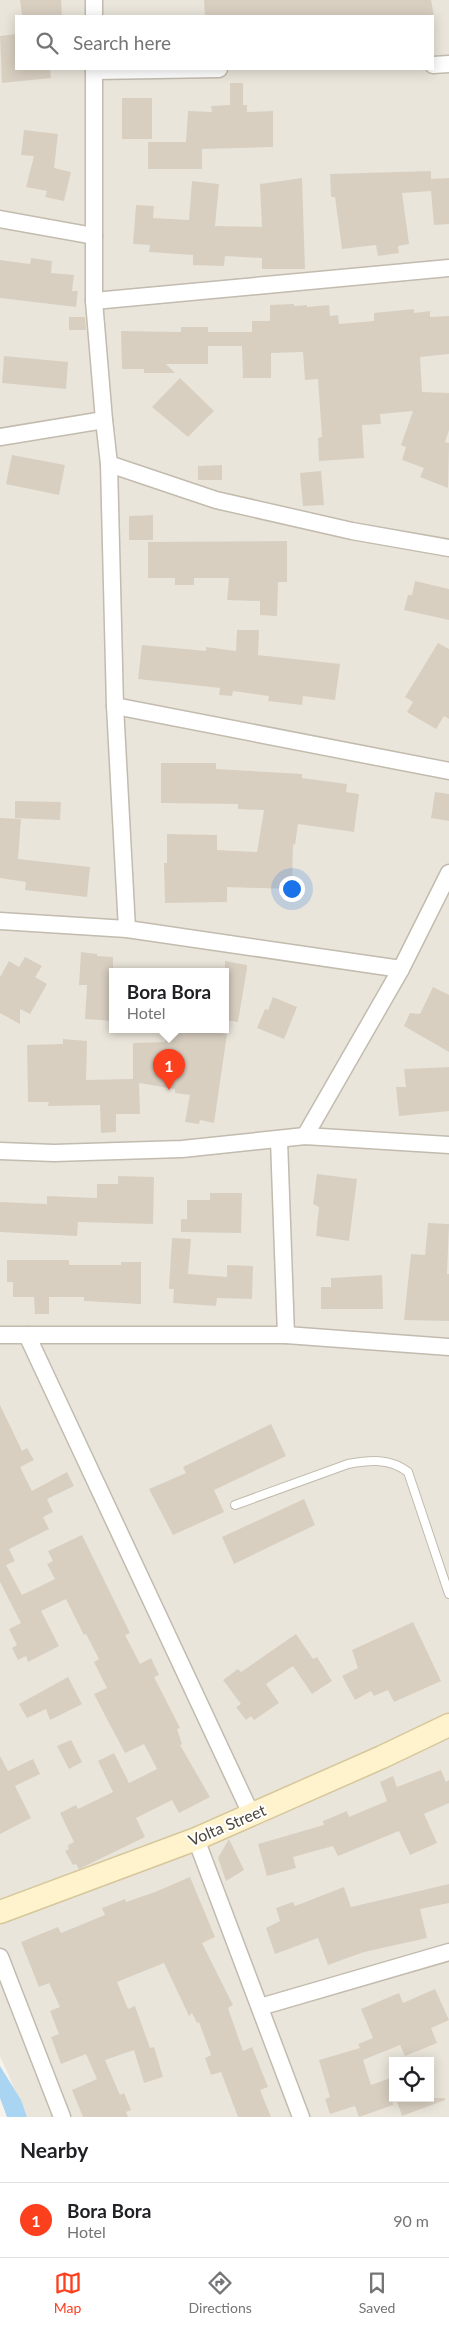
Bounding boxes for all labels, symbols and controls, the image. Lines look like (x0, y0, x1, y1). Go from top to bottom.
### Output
search box (15, 15, 434, 70)
icon: search (33, 29, 61, 57)
text: Search here (73, 31, 171, 54)
your location (279, 876, 305, 902)
popup (109, 968, 229, 1033)
text: Bora Bora (127, 980, 211, 1003)
text: Hotel (127, 1003, 166, 1022)
pin: 1 (153, 1049, 185, 1090)
street label: Volta Street (185, 1800, 269, 1849)
map controls (389, 2057, 434, 2102)
button: locate (389, 2057, 434, 2102)
text: Nearby (20, 2137, 88, 2162)
text: Bora Bora (67, 2199, 151, 2222)
text: 1 (31, 2211, 41, 2230)
text: 90 m (393, 2211, 429, 2230)
text: Hotel (67, 2222, 106, 2241)
tab: Map (54, 2269, 82, 2316)
tab: Directions (189, 2269, 252, 2316)
tab: Saved (359, 2269, 395, 2316)

